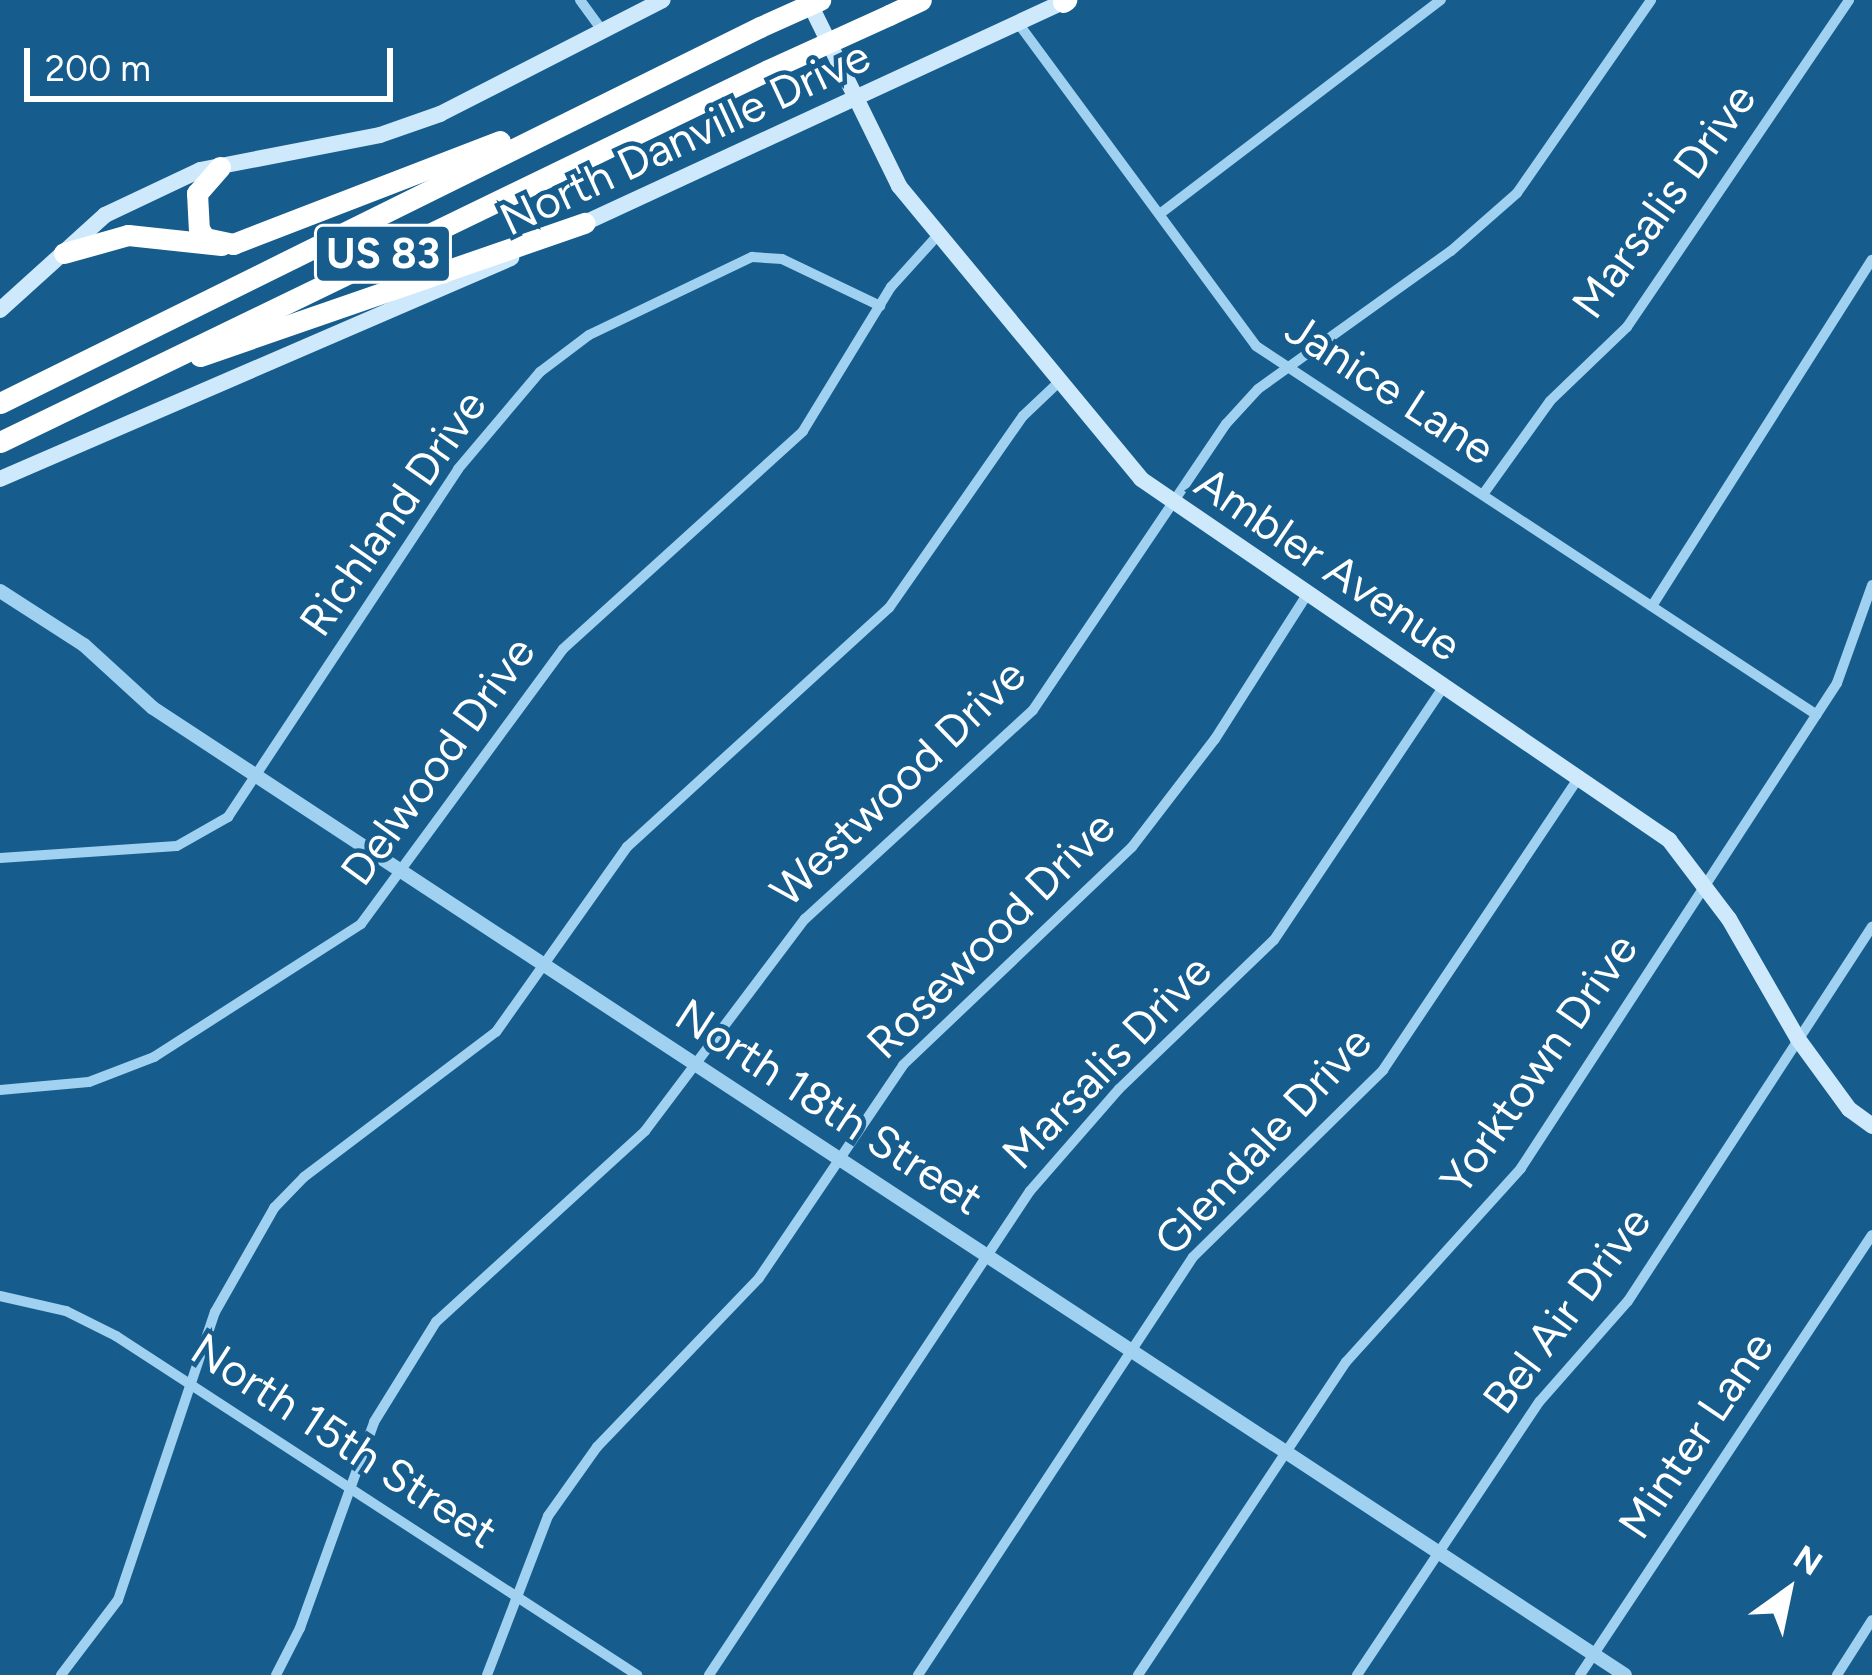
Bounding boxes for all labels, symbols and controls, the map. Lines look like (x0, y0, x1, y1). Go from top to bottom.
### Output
scale bar (30, 24, 399, 98)
street label: North Danville Drive (492, 29, 878, 247)
text: 200 m (45, 47, 151, 90)
street label: Marsalis Drive (1561, 73, 1767, 329)
road number: US 83 (311, 218, 455, 290)
street label: Janice Lane (1276, 302, 1504, 476)
street label: Richland Drive (288, 380, 498, 646)
street label: Ambler Avenue (1185, 455, 1471, 673)
street label: Delwood Drive (330, 626, 546, 896)
street label: Westwood Drive (760, 648, 1036, 918)
street label: Rosewood Drive (856, 800, 1126, 1070)
street label: Yorktown Drive (1429, 923, 1649, 1205)
street label: Marsalis Drive (991, 944, 1223, 1180)
street label: North 18th Street (666, 988, 992, 1226)
street label: Glendale Drive (1143, 1016, 1383, 1266)
street label: Bel Air Drive (1472, 1196, 1662, 1424)
street label: Minter Lane (1607, 1321, 1785, 1549)
street label: North 15th Street (181, 1322, 507, 1560)
north arrow (1728, 1531, 1848, 1651)
text: N (1787, 1537, 1829, 1584)

